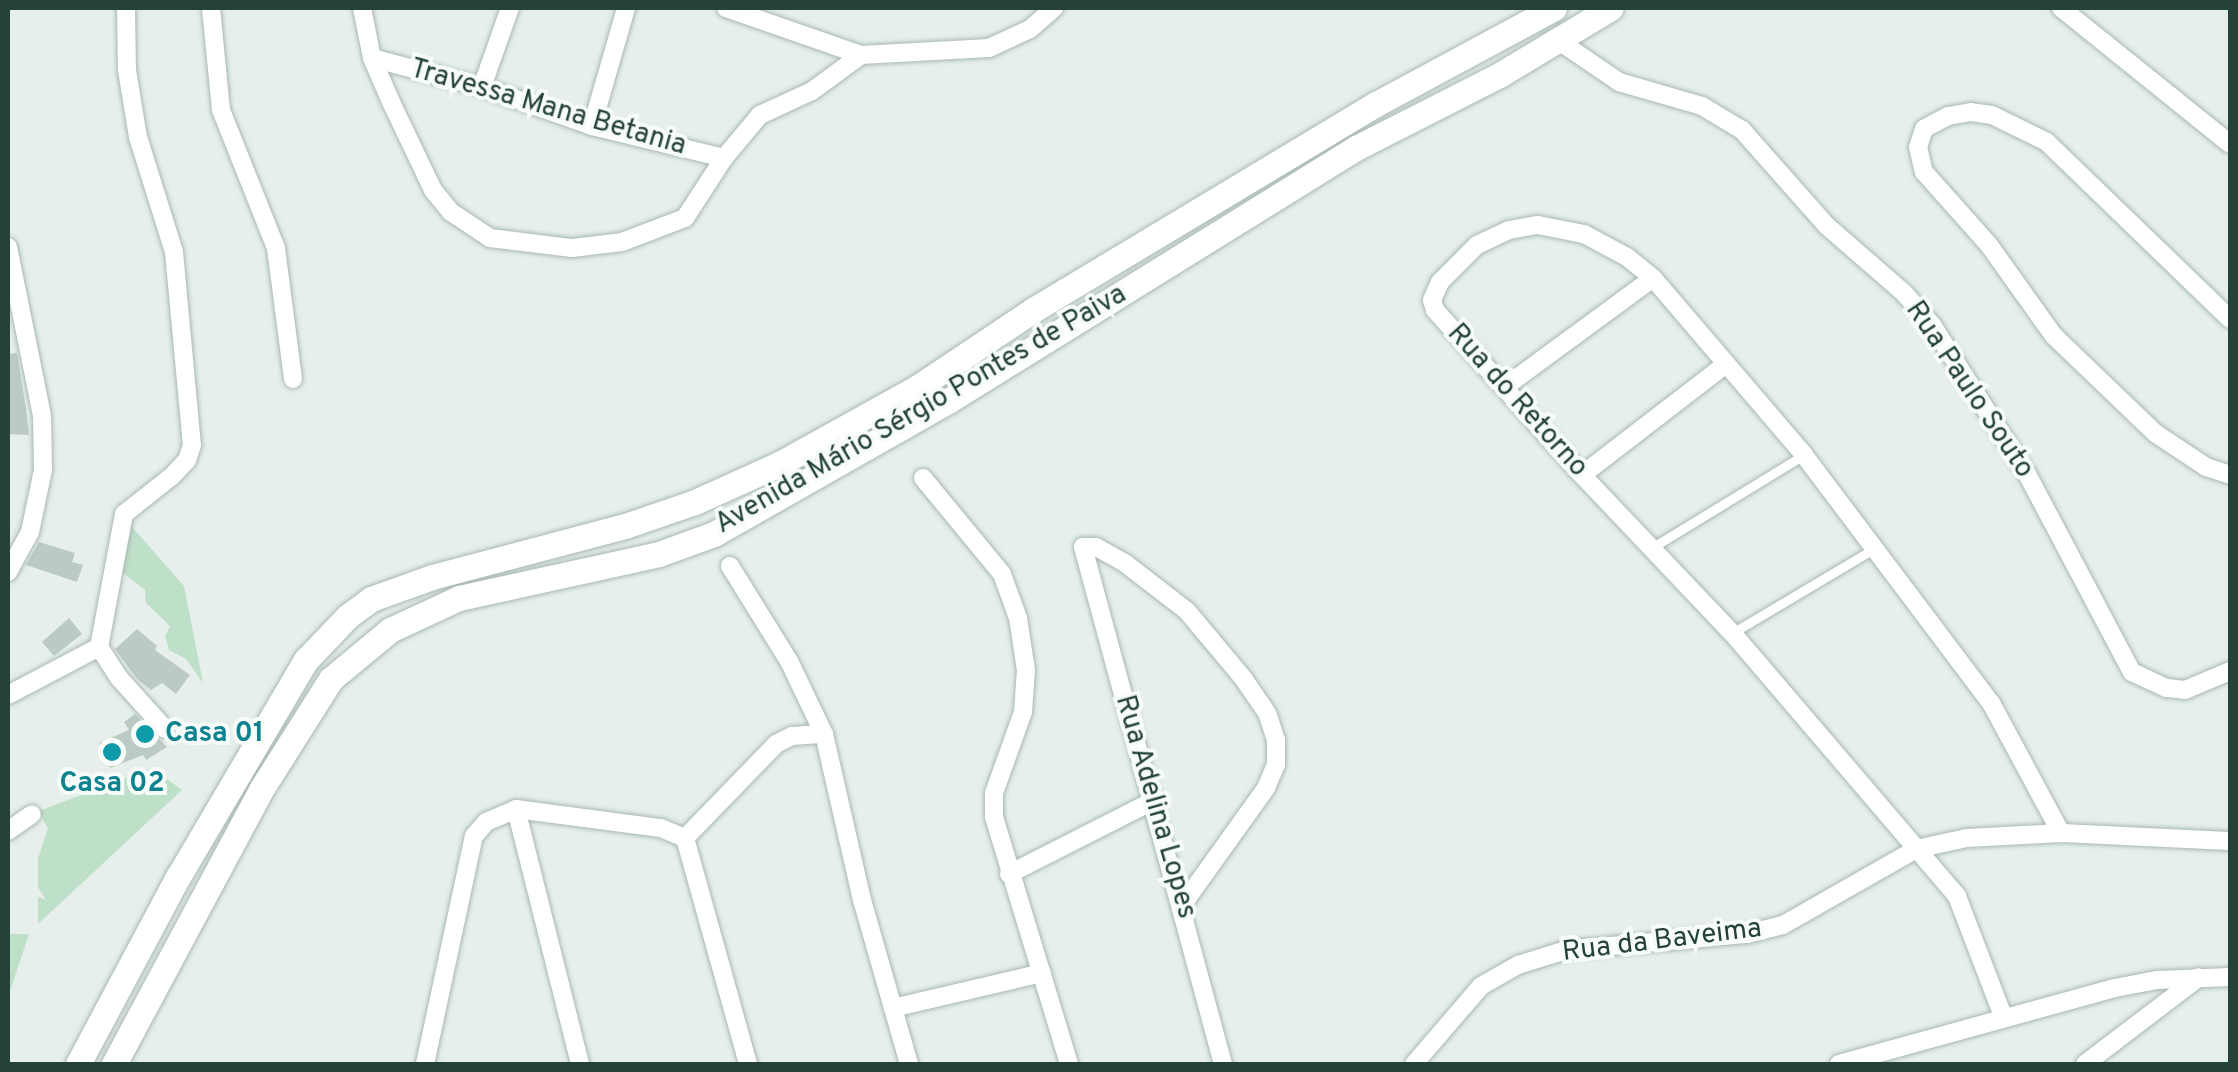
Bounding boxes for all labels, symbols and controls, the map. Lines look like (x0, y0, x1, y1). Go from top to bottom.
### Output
street label: Travessa Mana Betania (406, 52, 690, 164)
street label: Avenida Mário Sérgio Pontes de Paiva (709, 278, 1133, 542)
street label: Rua Paulo Souto (1897, 295, 2041, 485)
street label: Rua do Retorno (1439, 318, 1595, 484)
street label: Rua Adelina Lopes (1107, 691, 1203, 923)
place label: Casa 01 (165, 717, 264, 751)
marker: Casa 01 (134, 723, 156, 745)
marker: Casa 02 (101, 741, 123, 763)
place label: Casa 02 (59, 767, 165, 801)
street label: Rua da Baveima (1560, 912, 1764, 970)

